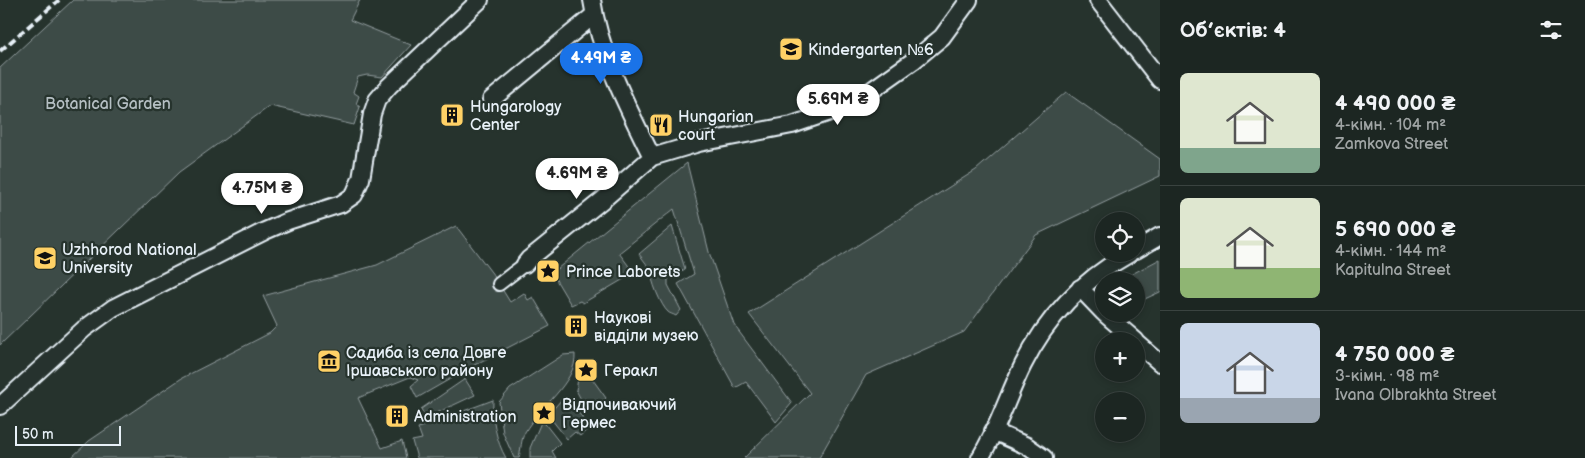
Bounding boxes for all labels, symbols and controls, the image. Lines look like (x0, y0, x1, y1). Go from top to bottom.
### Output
icon: filters (1537, 16, 1565, 44)
text: Об’єктів: 4 (1180, 18, 1286, 43)
school or university icon: Kindergarten №6 (778, 36, 804, 62)
place label: Kindergarten №6 (808, 41, 934, 60)
pin: 4.49M ₴ (555, 42, 647, 85)
text: 4.49M ₴ (571, 49, 631, 68)
pin: 5.69M ₴ (792, 84, 884, 126)
text: 5.69M ₴ (808, 90, 868, 109)
text: 4 490 000 ₴ (1335, 91, 1455, 116)
icon: home (1220, 93, 1280, 153)
park label: Botanical Garden (45, 95, 171, 114)
place label: Hungarology Center (470, 98, 562, 135)
building icon: Hungarology Center (439, 102, 465, 128)
place label: Hungarian court (678, 108, 754, 145)
restaurant icon: Hungarian court (648, 112, 674, 138)
text: 4-кімн. · 104 m² (1335, 116, 1446, 135)
text: Zamkova Street (1335, 135, 1448, 154)
pin: 4.69M ₴ (531, 158, 623, 200)
text: 4.69M ₴ (547, 164, 607, 183)
pin: 4.75M ₴ (216, 172, 308, 215)
text: 4.75M ₴ (232, 179, 292, 198)
map controls (1095, 212, 1145, 442)
button: locate (1095, 212, 1145, 262)
text: 5 690 000 ₴ (1335, 217, 1456, 242)
icon: home (1220, 218, 1280, 278)
place label: Uzhhorod National University (62, 241, 197, 278)
text: 4-кімн. · 144 m² (1335, 242, 1446, 261)
school or university icon: Uzhhorod National University (32, 245, 58, 271)
place icon: Prince Laborets (535, 258, 561, 284)
text: Kapitulna Street (1335, 261, 1451, 280)
place label: Prince Laborets (566, 263, 680, 282)
button: layers (1095, 272, 1145, 322)
place label: Наукові відділи музею (594, 309, 699, 346)
building icon: Наукові відділи музею (563, 313, 589, 339)
button: + (1095, 332, 1145, 382)
text: 4 750 000 ₴ (1335, 342, 1454, 367)
icon: home (1220, 343, 1280, 403)
place label: Садиба із села Довге Іршавського району (346, 344, 506, 381)
museum icon: Садиба із села Довге Іршавського району (316, 348, 342, 374)
place icon: Геракл (573, 357, 599, 383)
place label: Геракл (604, 362, 658, 381)
text: 3-кімн. · 98 m² (1335, 367, 1439, 386)
text: Ivana Olbrakhta Street (1335, 386, 1496, 405)
button: − (1095, 392, 1145, 442)
place label: Відпочиваючий Гермес (562, 396, 677, 433)
place icon: Відпочиваючий Гермес (531, 400, 557, 426)
building icon: Administration (384, 403, 410, 429)
place label: Administration (414, 408, 516, 427)
scale bar (15, 423, 121, 446)
text: 50 m (22, 426, 54, 443)

